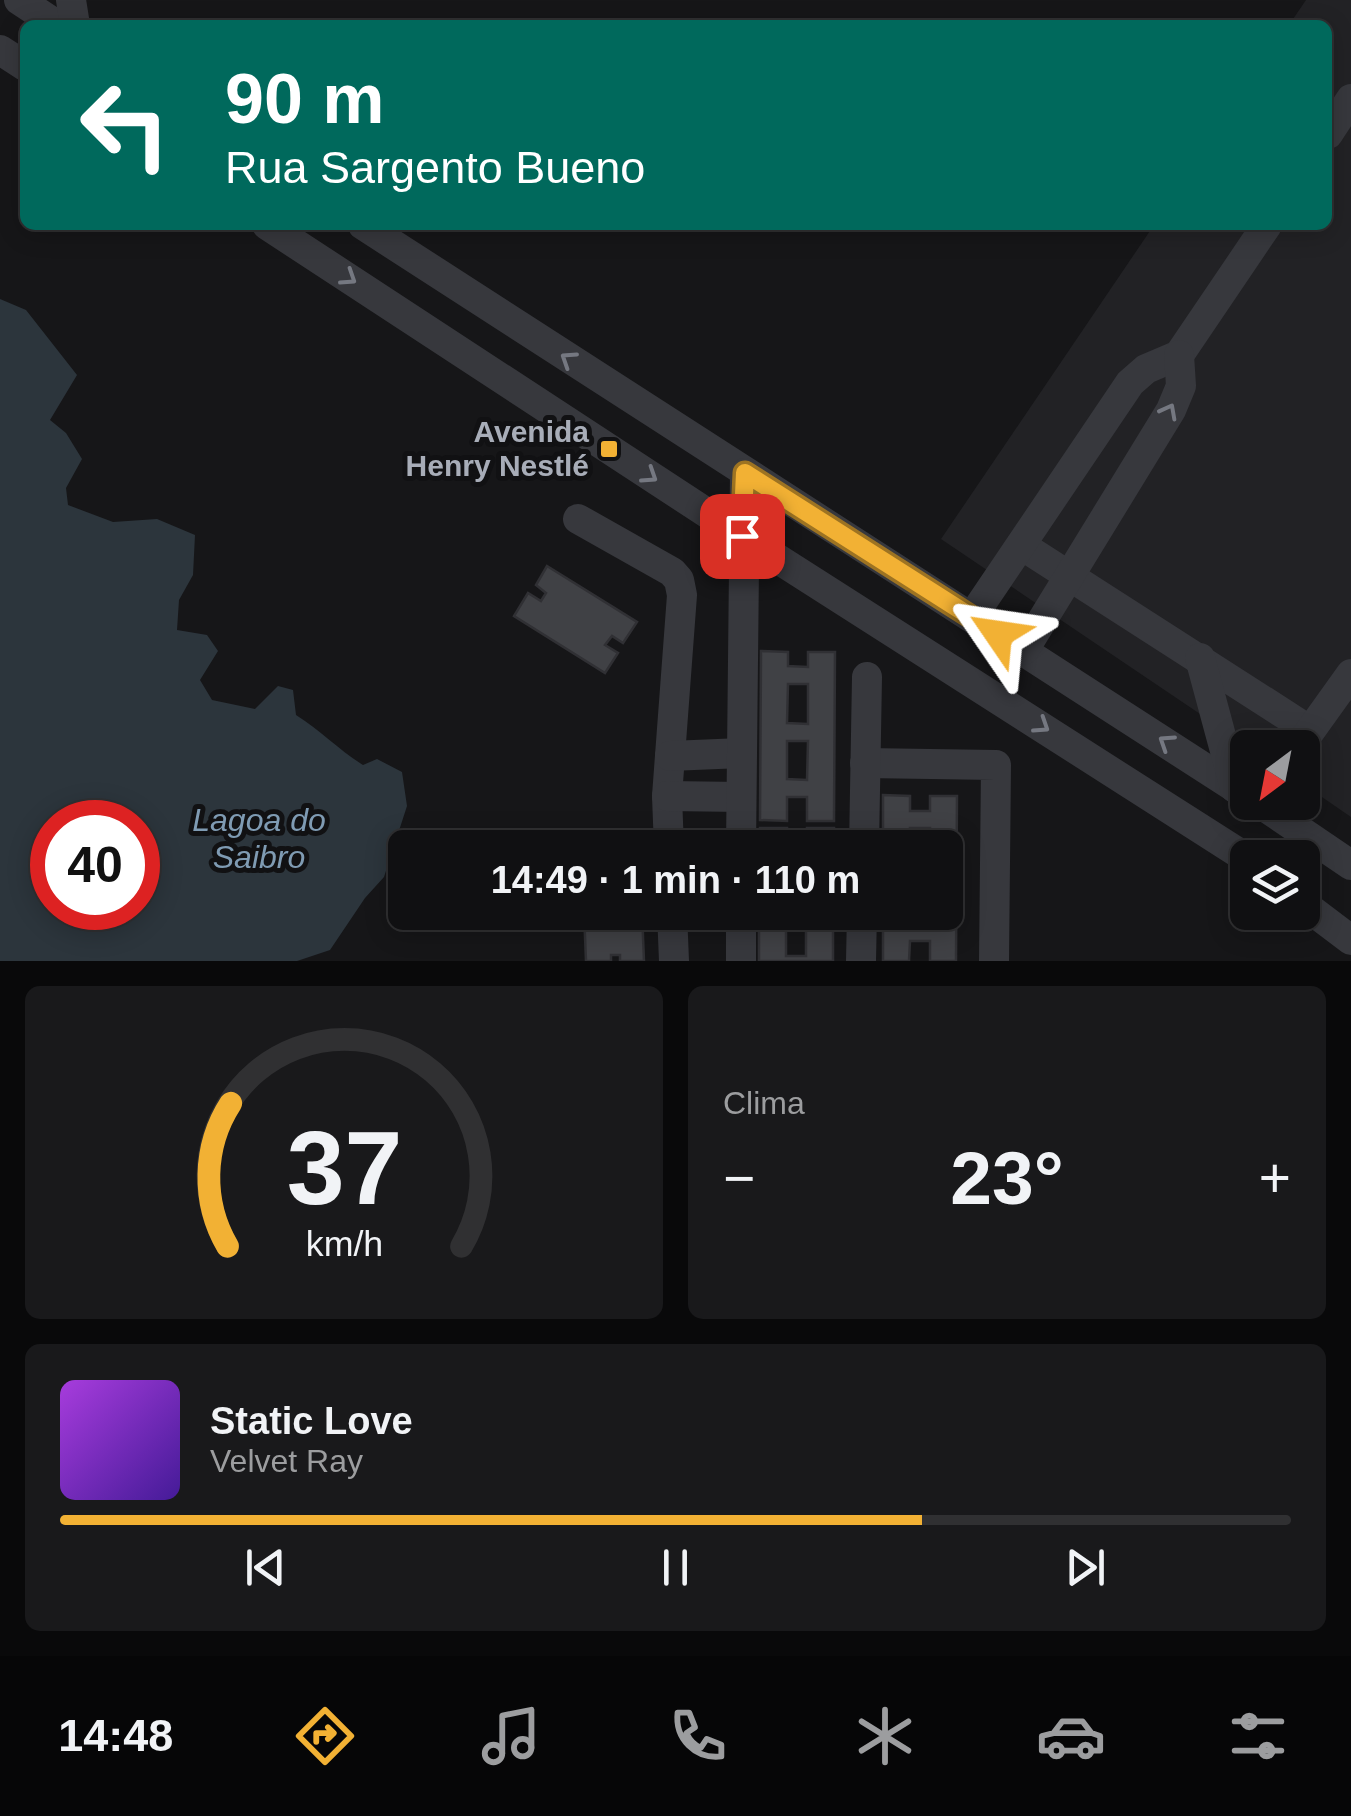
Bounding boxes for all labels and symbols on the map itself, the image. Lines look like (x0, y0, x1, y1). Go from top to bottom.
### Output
one-way arrow (338, 266, 356, 285)
one-way arrow (561, 353, 579, 372)
one-way arrow (1157, 403, 1177, 421)
place label: Avenida Henry Nestlé (406, 415, 589, 482)
marker: Avenida Henry Nestlé (598, 438, 620, 460)
one-way arrow (639, 463, 657, 482)
pin (700, 494, 785, 579)
position arrow (946, 582, 1050, 686)
one-way arrow (1031, 714, 1049, 733)
north arrow (1230, 730, 1320, 820)
one-way arrow (1159, 736, 1177, 755)
speed limit sign: 40 (30, 800, 160, 930)
water label: Lagoa do Saibro (192, 802, 326, 875)

